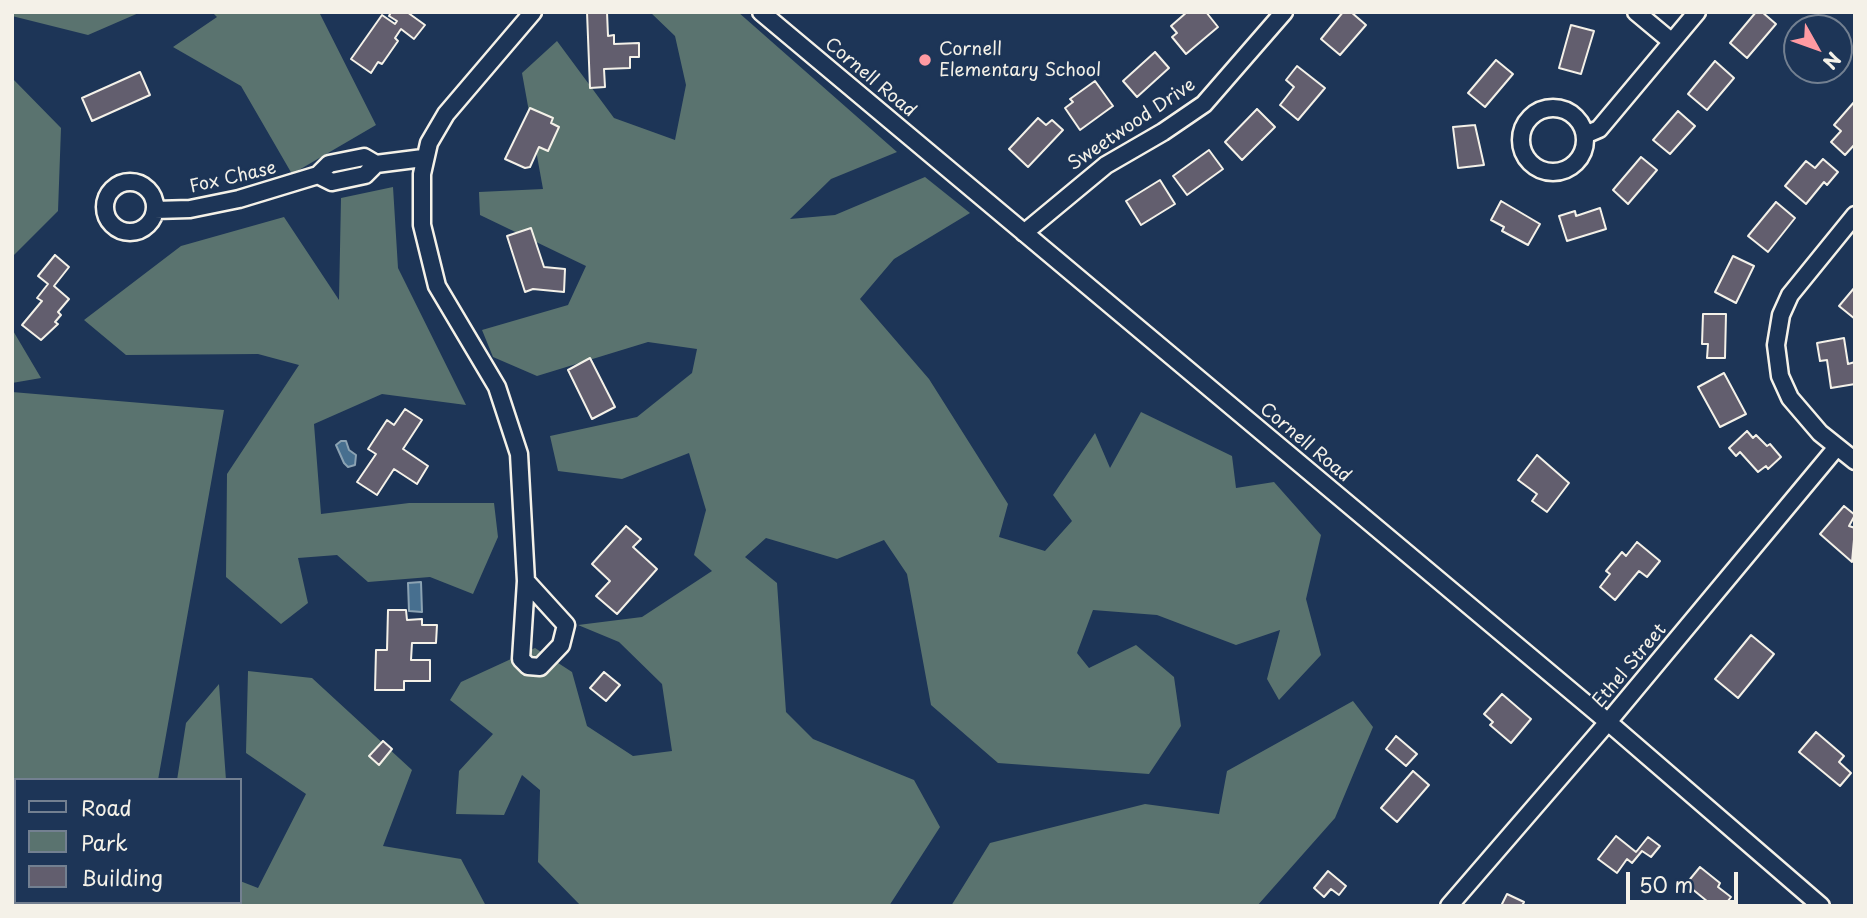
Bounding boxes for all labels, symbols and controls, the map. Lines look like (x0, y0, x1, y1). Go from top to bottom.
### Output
north arrow (1783, 14, 1853, 84)
street label: Cornell Road (820, 34, 920, 122)
place label: Cornell Elementary School (939, 39, 1101, 82)
text: N (1817, 46, 1848, 76)
marker: Cornell Elementary School (917, 52, 933, 68)
street label: Sweetwood Drive (1064, 74, 1200, 176)
street label: Fox Chase (188, 158, 278, 198)
street label: Cornell Road (1255, 399, 1355, 487)
street label: Ethel Street (1589, 620, 1671, 712)
legend (14, 778, 242, 904)
text: Road (81, 791, 132, 823)
text: Park (81, 826, 128, 858)
scale bar (1629, 858, 1741, 902)
text: Building (81, 861, 163, 893)
text: 50 m (1639, 868, 1693, 900)

